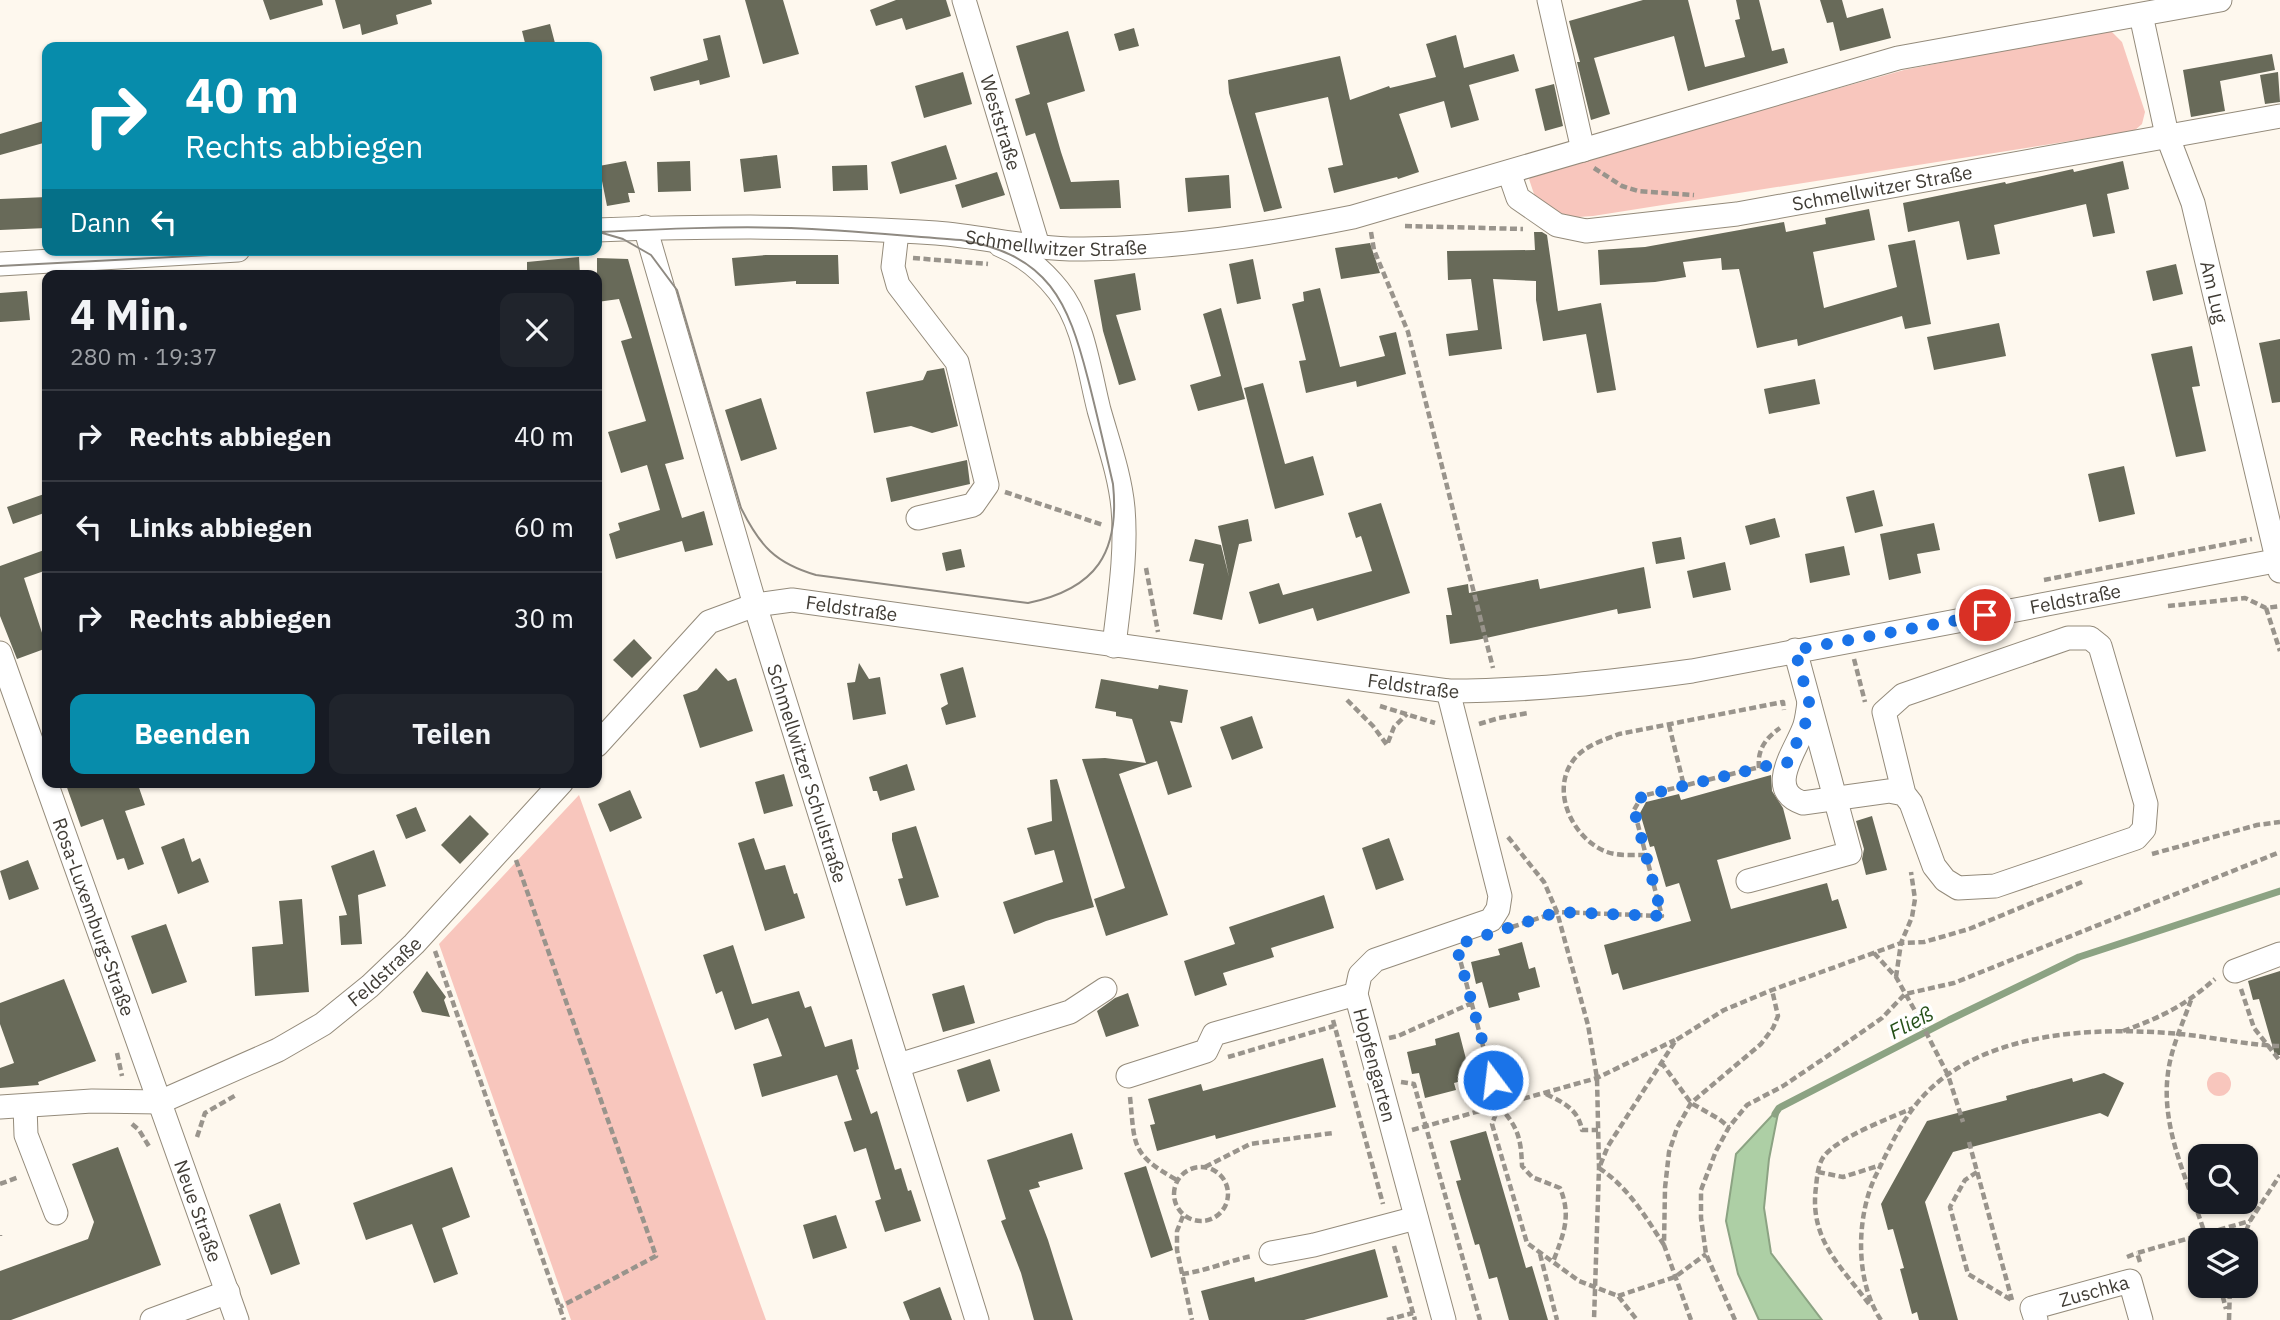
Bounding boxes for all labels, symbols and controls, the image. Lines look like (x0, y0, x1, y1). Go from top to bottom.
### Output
text: 40 m (185, 63, 299, 126)
icon: right (70, 70, 161, 161)
street label: Weststraße (975, 72, 1027, 173)
text: Rechts abbiegen (185, 125, 423, 167)
street label: Schmellwitzer Straße (1790, 160, 1974, 216)
icon: left (145, 203, 183, 241)
text: Dann (70, 205, 131, 239)
street label: Schmellwitzer Straße (964, 224, 1148, 261)
street label: Am Lug (2195, 258, 2233, 326)
text: 4 Min. (70, 287, 190, 342)
button: close (500, 293, 574, 367)
text: 280 m · 19:37 (70, 341, 217, 371)
icon: right (70, 417, 108, 455)
text: Rechts abbiegen (129, 419, 332, 453)
text: 40 m (514, 419, 574, 453)
icon: left (70, 508, 108, 546)
text: Links abbiegen (129, 510, 312, 544)
text: 60 m (514, 510, 574, 544)
street label: Feldstraße (2028, 578, 2123, 619)
pin (1955, 585, 2015, 645)
street label: Feldstraße (804, 590, 899, 627)
icon: arrive (1966, 596, 2004, 634)
icon: right (70, 599, 108, 637)
text: Rechts abbiegen (129, 601, 332, 635)
text: 30 m (514, 601, 574, 635)
street label: Schmellwitzer Schulstraße (762, 661, 853, 886)
street label: Feldstraße (1366, 668, 1459, 703)
button: Beenden (70, 694, 315, 774)
button: Teilen (329, 694, 574, 774)
street label: Rosa-Luxemburg-Straße (47, 814, 140, 1019)
street label: Feldstraße (342, 932, 427, 1011)
water label: Fließ (1883, 999, 1938, 1045)
street label: Hopfengarten (1348, 1005, 1402, 1125)
position arrow (1456, 1043, 1530, 1117)
map controls (2188, 1144, 2258, 1298)
button: search (2188, 1144, 2258, 1214)
street label: Neue Straße (169, 1156, 227, 1265)
button: layers (2188, 1228, 2258, 1298)
street label: Zuschka (2056, 1270, 2132, 1312)

